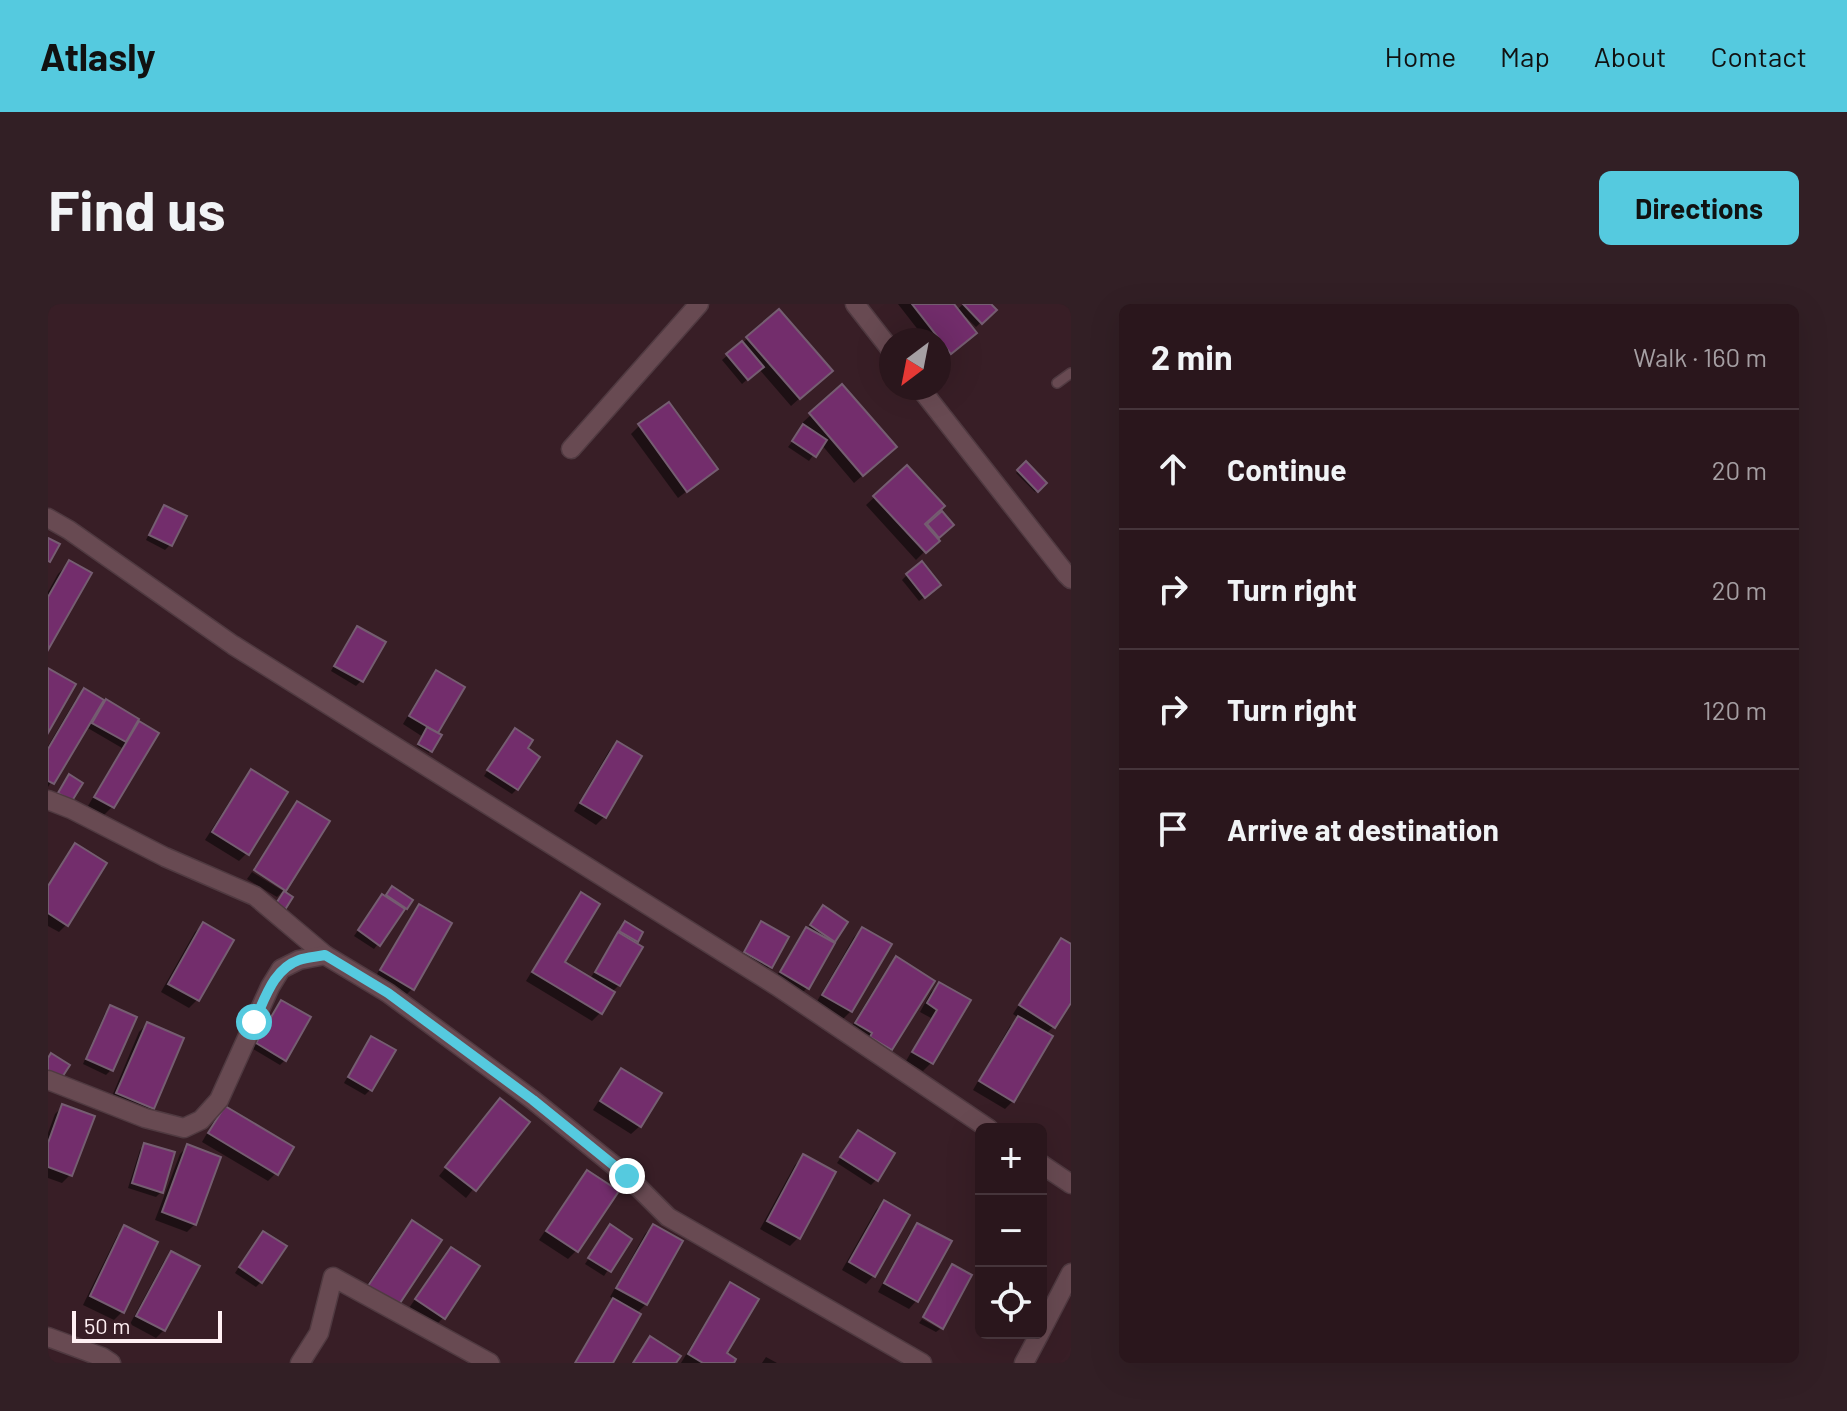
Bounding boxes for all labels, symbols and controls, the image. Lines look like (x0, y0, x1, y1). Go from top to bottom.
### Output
text: Atlasly (40, 33, 156, 79)
text: Home (1385, 39, 1456, 73)
text: Map (1500, 39, 1550, 73)
text: About (1594, 39, 1666, 73)
text: Contact (1710, 39, 1807, 73)
button: Directions (1599, 171, 1799, 245)
text: Find us (48, 175, 226, 242)
north arrow (879, 328, 951, 400)
text: 2 min (1151, 336, 1233, 377)
text: Walk · 160 m (1633, 341, 1767, 372)
icon: ahead (1151, 447, 1195, 491)
text: Continue (1227, 451, 1347, 487)
text: 20 m (1712, 454, 1767, 485)
icon: right (1151, 567, 1195, 611)
text: Turn right (1227, 571, 1357, 607)
text: 20 m (1712, 574, 1767, 605)
icon: right (1151, 687, 1195, 731)
text: Turn right (1227, 691, 1357, 727)
text: 120 m (1703, 694, 1767, 725)
icon: arrive (1151, 807, 1195, 851)
text: Arrive at destination (1227, 811, 1499, 847)
route start (236, 1004, 272, 1040)
map controls (975, 1123, 1047, 1339)
button: + (975, 1123, 1047, 1195)
route end (609, 1158, 645, 1194)
button: − (975, 1195, 1047, 1267)
button: locate (975, 1267, 1047, 1339)
scale bar (72, 1307, 222, 1343)
text: 50 m (84, 1312, 130, 1338)

